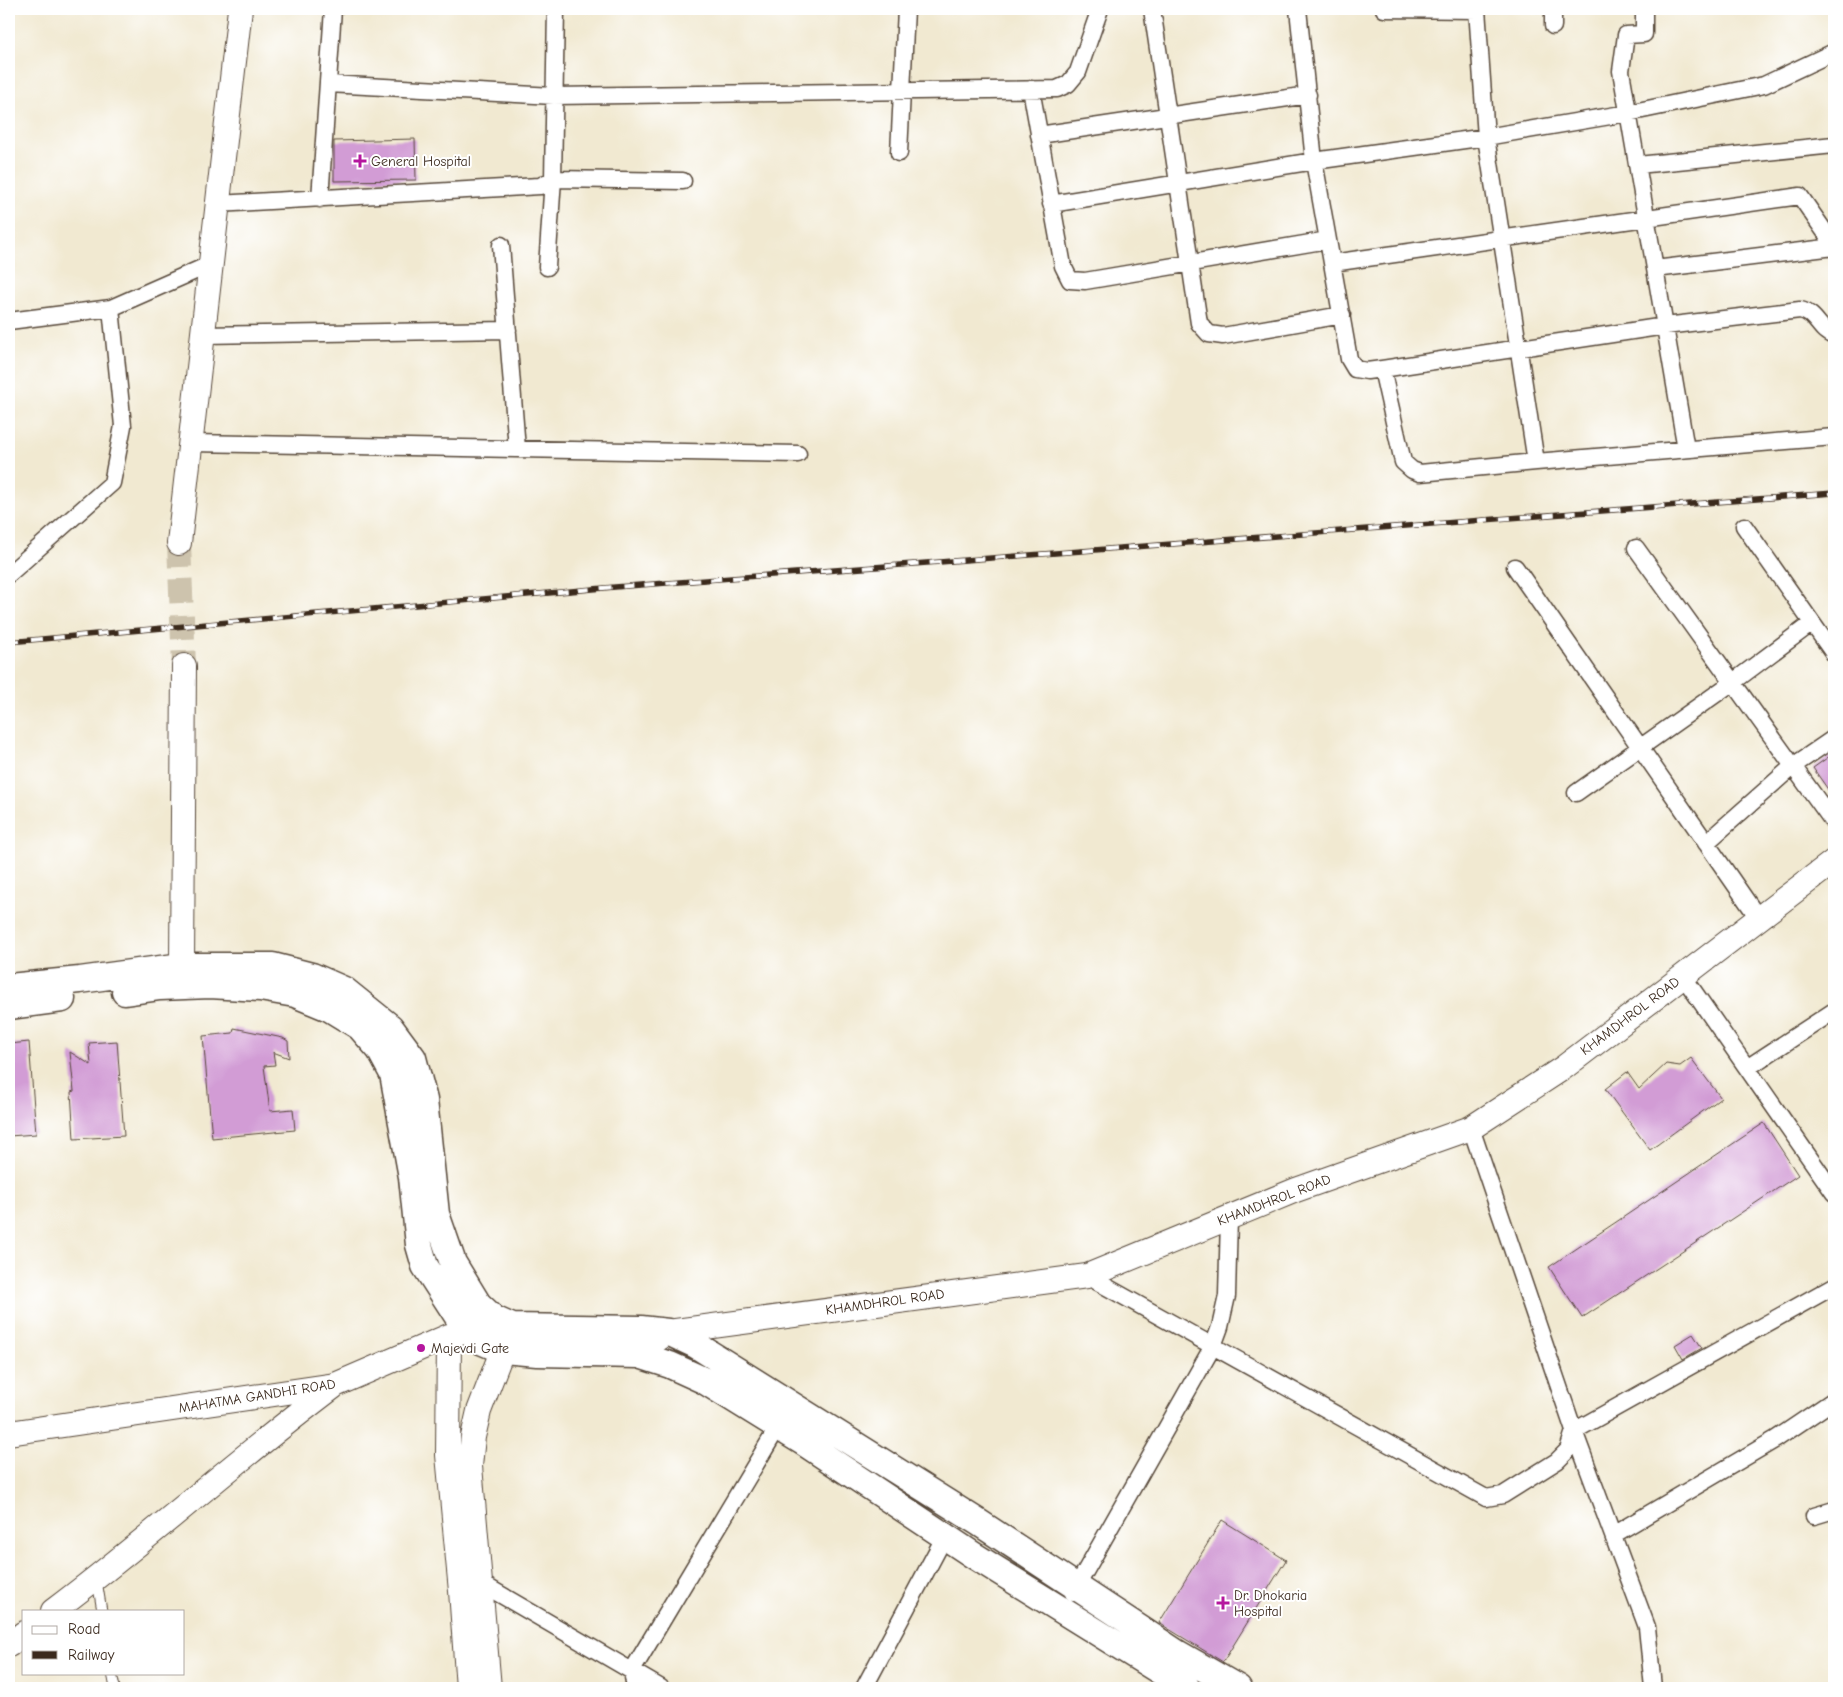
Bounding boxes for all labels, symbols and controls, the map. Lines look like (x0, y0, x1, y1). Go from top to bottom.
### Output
place label: General Hospital (371, 153, 471, 170)
marker: General Hospital (353, 154, 367, 168)
street label: KHAMDHROL ROAD (1577, 973, 1683, 1059)
street label: KHAMDHROL ROAD (1215, 1170, 1333, 1229)
street label: KHAMDHROL ROAD (824, 1285, 946, 1319)
place label: Majevdi Gate (431, 1340, 509, 1357)
marker: Majevdi Gate (415, 1342, 427, 1354)
street label: MAHATMA GANDHI ROAD (177, 1375, 337, 1417)
place label: Dr. Dhokaria Hospital (1234, 1587, 1307, 1620)
marker: Dr. Dhokaria Hospital (1216, 1596, 1230, 1610)
legend (22, 1610, 185, 1674)
text: Road (68, 1620, 100, 1638)
text: Railway (68, 1646, 115, 1664)

